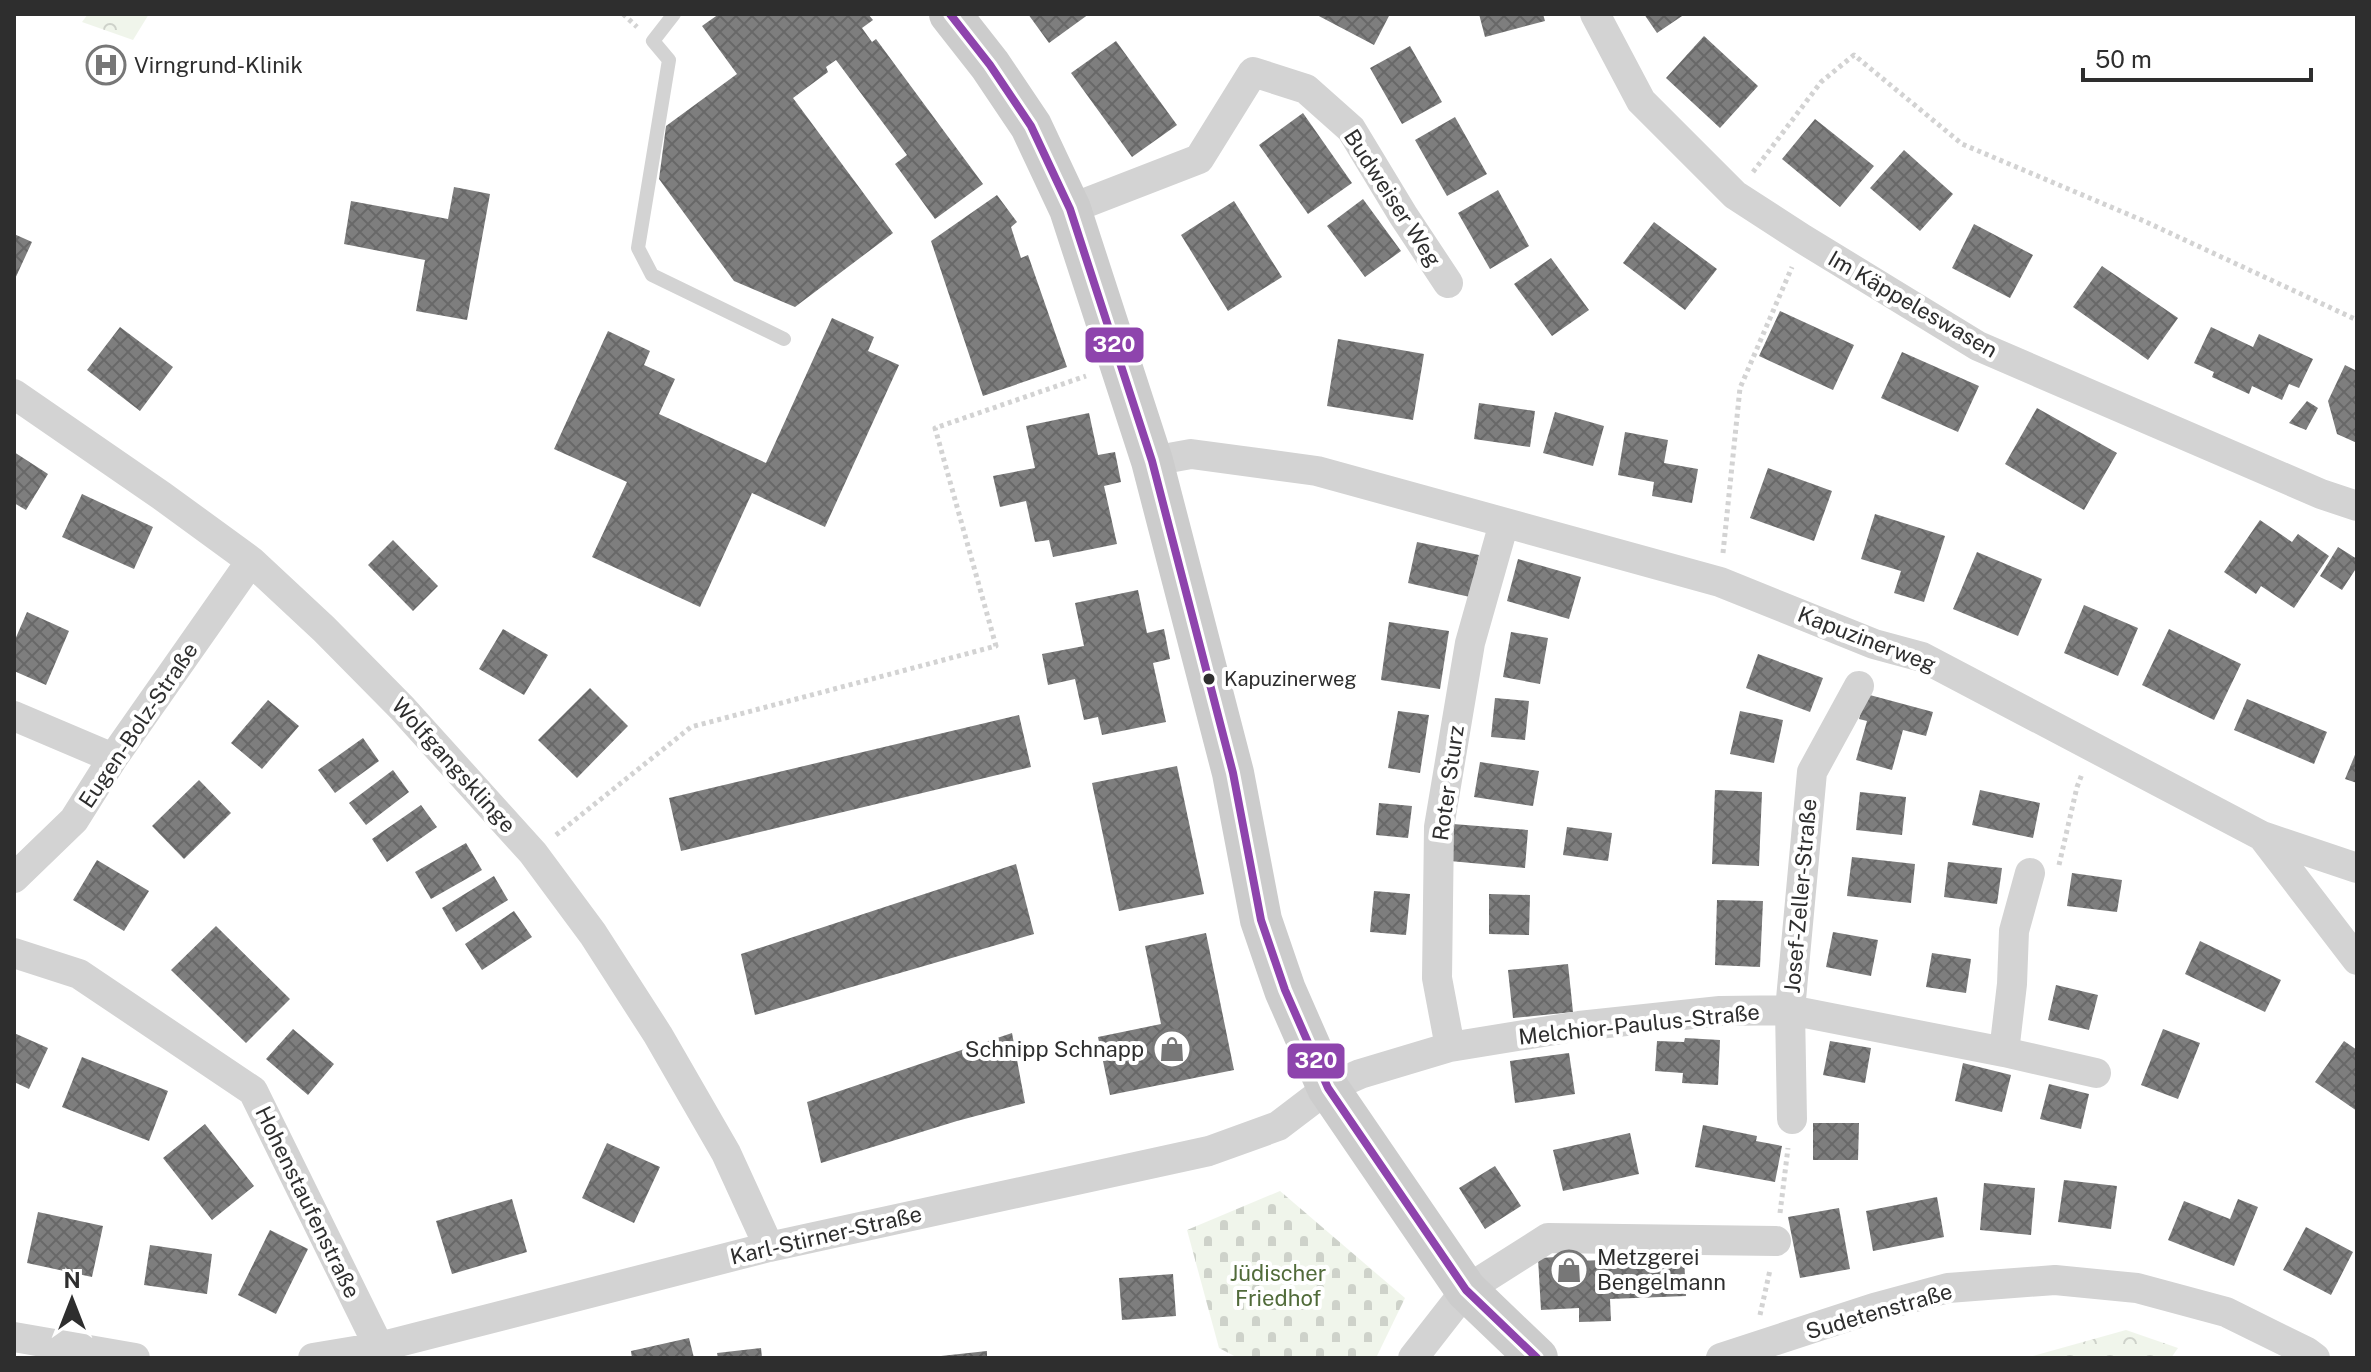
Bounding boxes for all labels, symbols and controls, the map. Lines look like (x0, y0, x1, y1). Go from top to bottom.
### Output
scale bar (2083, 32, 2311, 82)
hospital icon: Virngrund-Klinik (85, 44, 127, 86)
text: 50 m (2095, 45, 2152, 73)
place label: Virngrund-Klinik (134, 52, 303, 78)
street label: Budweiser Weg (1339, 124, 1447, 272)
street label: Im Käppeleswasen (1824, 245, 2002, 363)
line badge: 320 (1084, 326, 1145, 364)
text: 320 (1093, 331, 1135, 357)
street label: Kapuzinerweg (1794, 601, 1940, 677)
street label: Eugen-Bolz-Straße (73, 638, 203, 812)
place label: Kapuzinerweg (1224, 667, 1357, 691)
marker: Kapuzinerweg (1201, 671, 1217, 687)
street label: Wolfgangsklinge (387, 692, 521, 838)
street label: Roter Sturz (1427, 724, 1469, 842)
street label: Josef-Zeller-Straße (1779, 798, 1821, 994)
street label: Melchior-Paulus-Straße (1517, 998, 1761, 1050)
shop icon: Schnipp Schnapp (1151, 1028, 1193, 1070)
place label: Schnipp Schnapp (965, 1036, 1144, 1062)
line badge: 320 (1286, 1042, 1346, 1080)
text: 320 (1295, 1047, 1337, 1073)
street label: Hohenstaufenstraße (250, 1102, 366, 1302)
street label: Karl-Stirner-Straße (728, 1200, 924, 1270)
place label: Metzgerei Bengelmann (1597, 1244, 1726, 1295)
shop icon: Metzgerei Bengelmann (1548, 1249, 1590, 1291)
north arrow (32, 1260, 112, 1340)
park label: Jüdischer Friedhof (1230, 1260, 1326, 1311)
text: N (63, 1267, 81, 1293)
street label: Sudetenstraße (1803, 1278, 1955, 1344)

